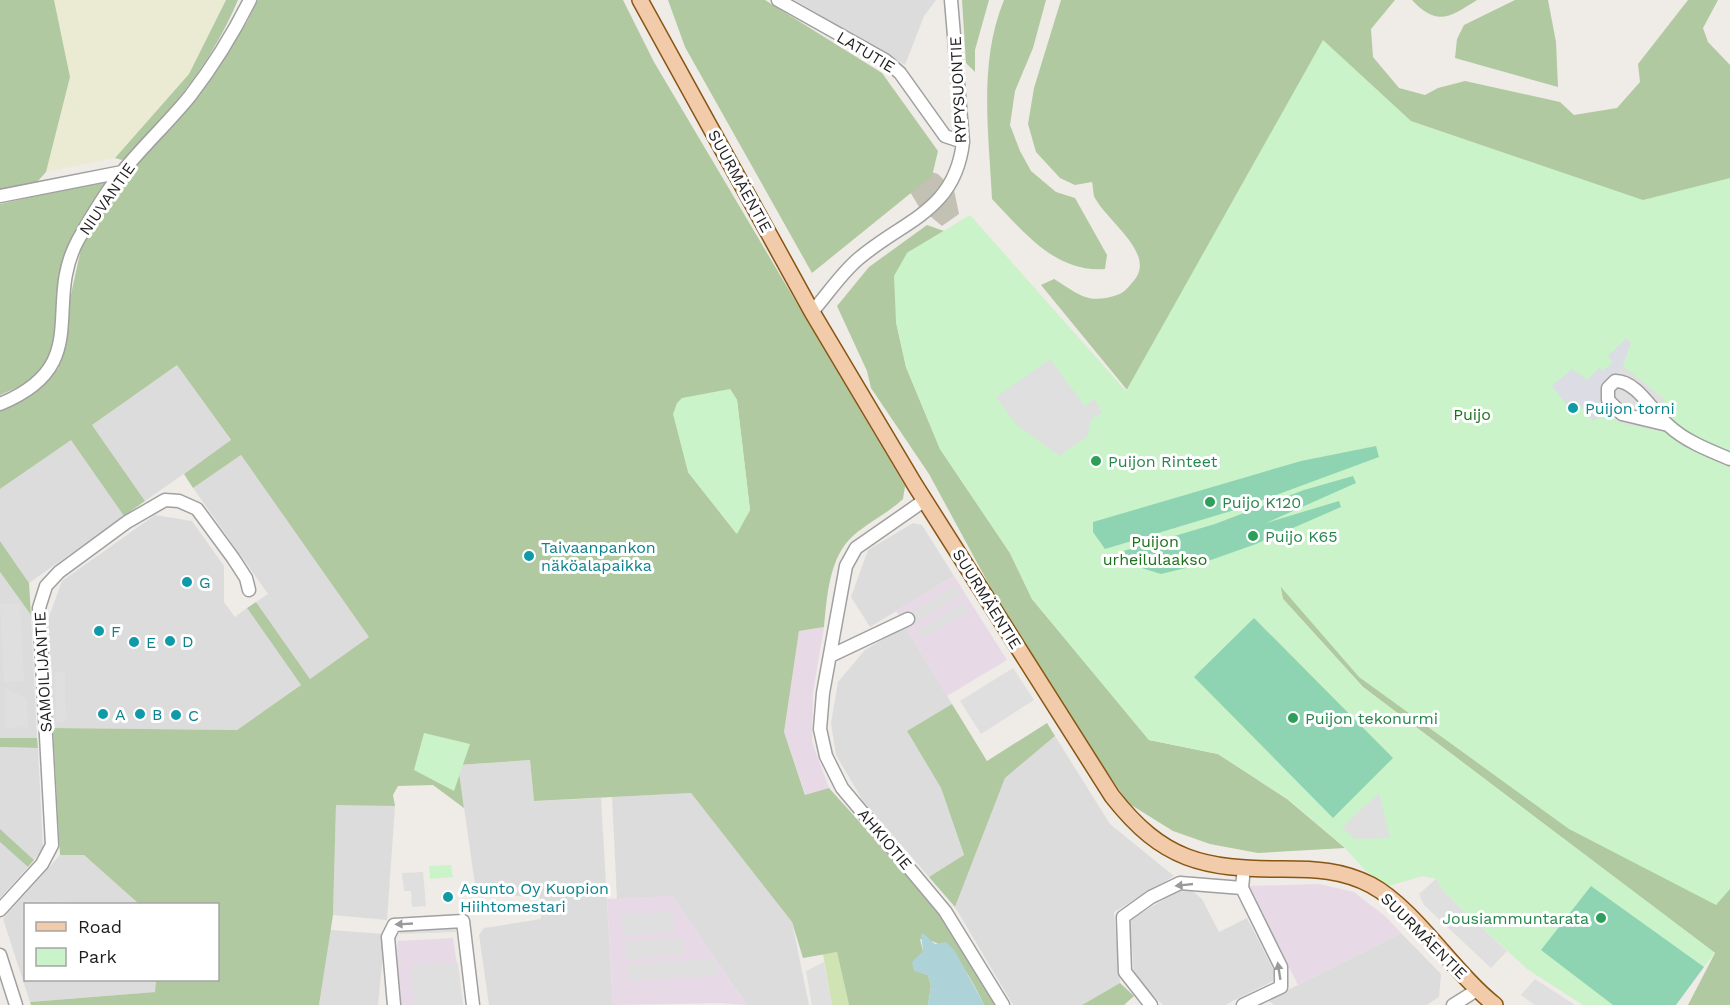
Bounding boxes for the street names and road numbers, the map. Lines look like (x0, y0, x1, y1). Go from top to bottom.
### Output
street label: LATUTIE (834, 27, 898, 77)
street label: RYPYSUONTIE (946, 36, 970, 144)
street label: SUURMÄENTIE (704, 126, 776, 236)
street label: NIUVANTIE (75, 159, 139, 239)
street label: SUURMÄENTIE (949, 545, 1025, 653)
street label: SAMOILIJANTIE (30, 611, 56, 733)
street label: AHKIOTIE (854, 805, 916, 873)
street label: SUURMÄENTIE (1377, 889, 1471, 983)

